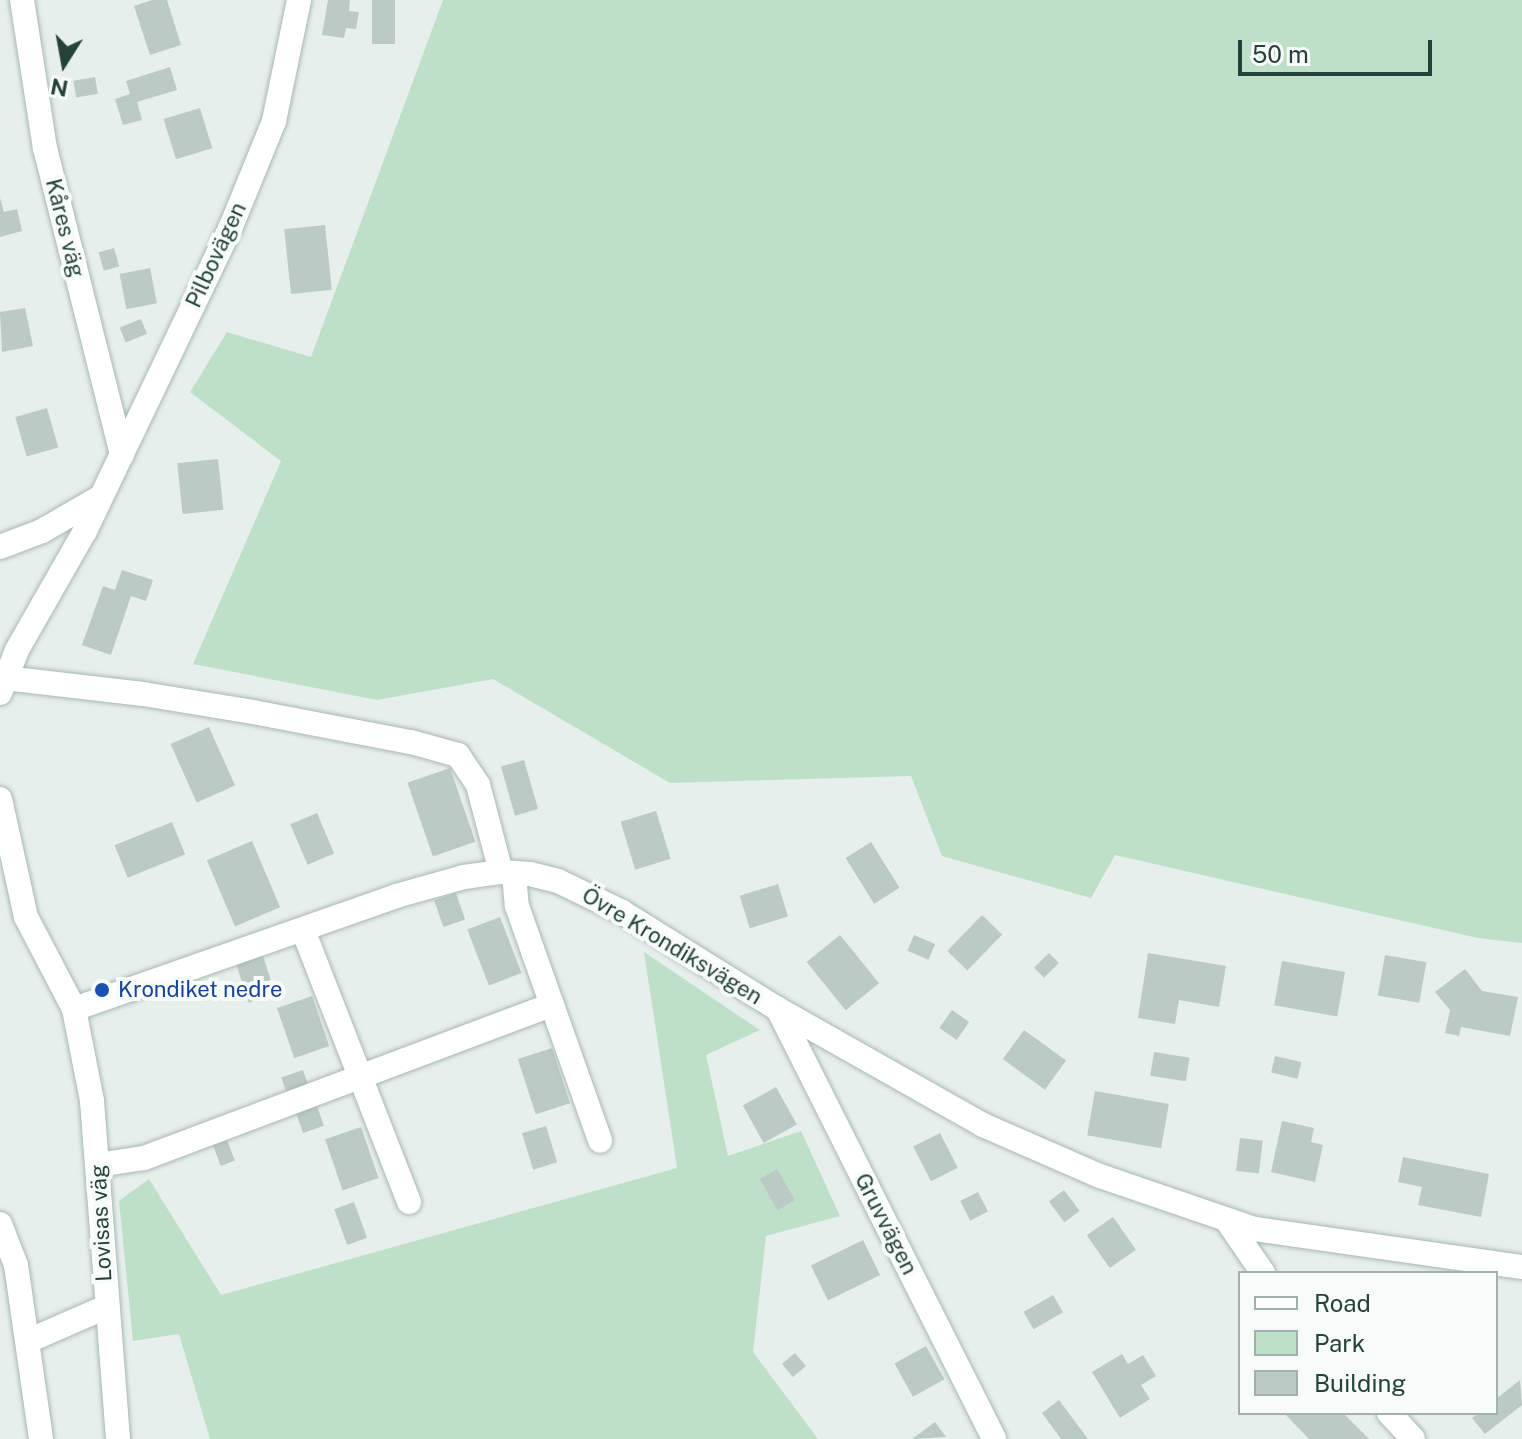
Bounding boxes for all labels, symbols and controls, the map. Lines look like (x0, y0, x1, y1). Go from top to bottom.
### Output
north arrow (24, 24, 104, 104)
scale bar (1242, 24, 1436, 74)
text: 50 m (1252, 40, 1309, 68)
text: N (48, 73, 70, 102)
street label: Kåres väg (40, 176, 90, 280)
street label: Pilbovägen (180, 198, 252, 312)
street label: Övre Krondiksvägen (577, 882, 767, 1010)
place label: Krondiket nedre (118, 977, 282, 1003)
marker: Krondiket nedre (93, 981, 111, 999)
street label: Lovisas väg (85, 1164, 117, 1282)
street label: Gruvvägen (849, 1169, 923, 1279)
legend (1238, 1271, 1498, 1415)
text: Road (1314, 1289, 1371, 1317)
text: Park (1314, 1329, 1365, 1357)
text: Building (1314, 1369, 1406, 1397)

